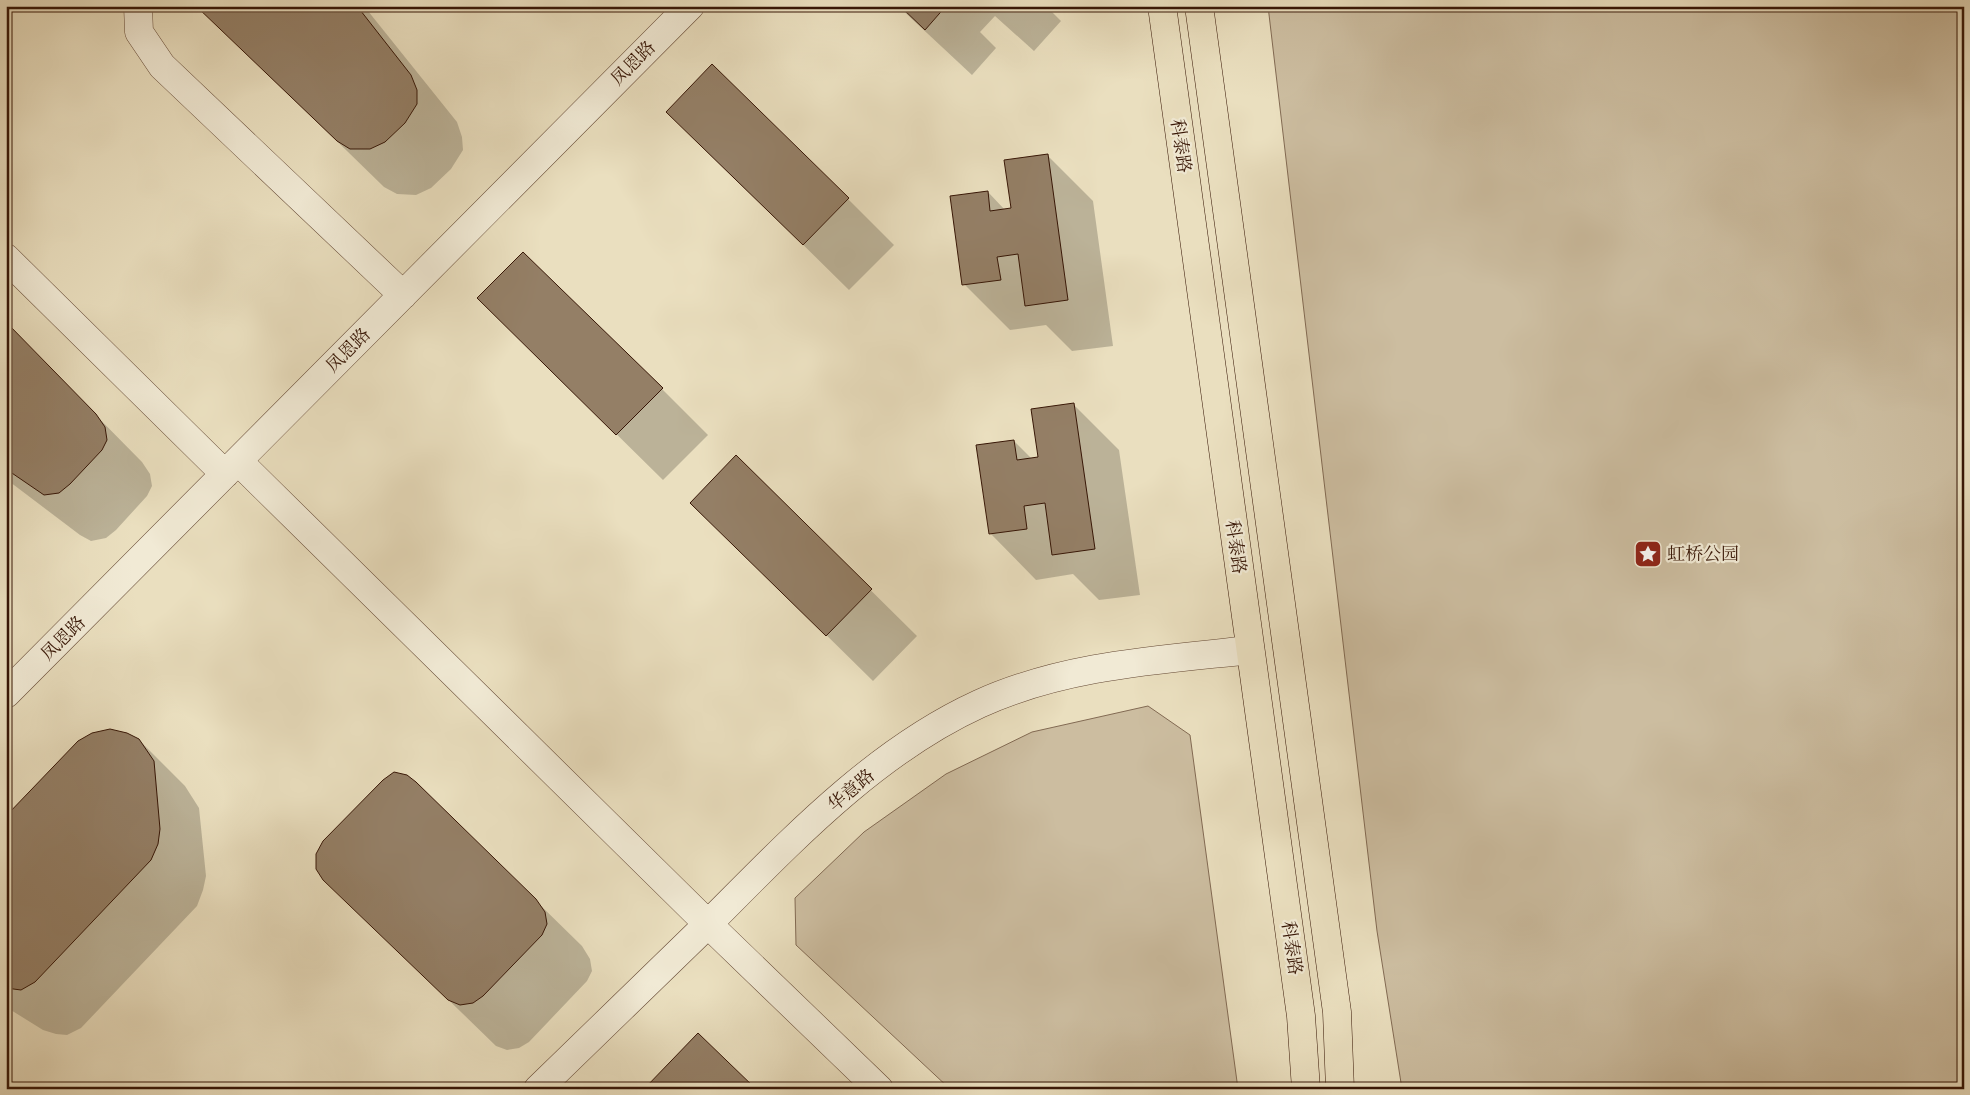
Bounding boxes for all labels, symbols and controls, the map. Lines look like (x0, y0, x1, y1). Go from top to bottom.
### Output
street label: 凤恩路 (606, 36, 661, 91)
street label: 科泰路 (1165, 118, 1196, 174)
street label: 凤恩路 (321, 323, 376, 378)
street label: 科泰路 (1220, 519, 1251, 575)
place icon: 虹桥公园 (1633, 539, 1663, 569)
place label: 虹桥公园 (1667, 543, 1739, 566)
street label: 凤恩路 (36, 611, 91, 666)
street label: 华意路 (823, 764, 879, 817)
street label: 科泰路 (1276, 920, 1307, 976)

